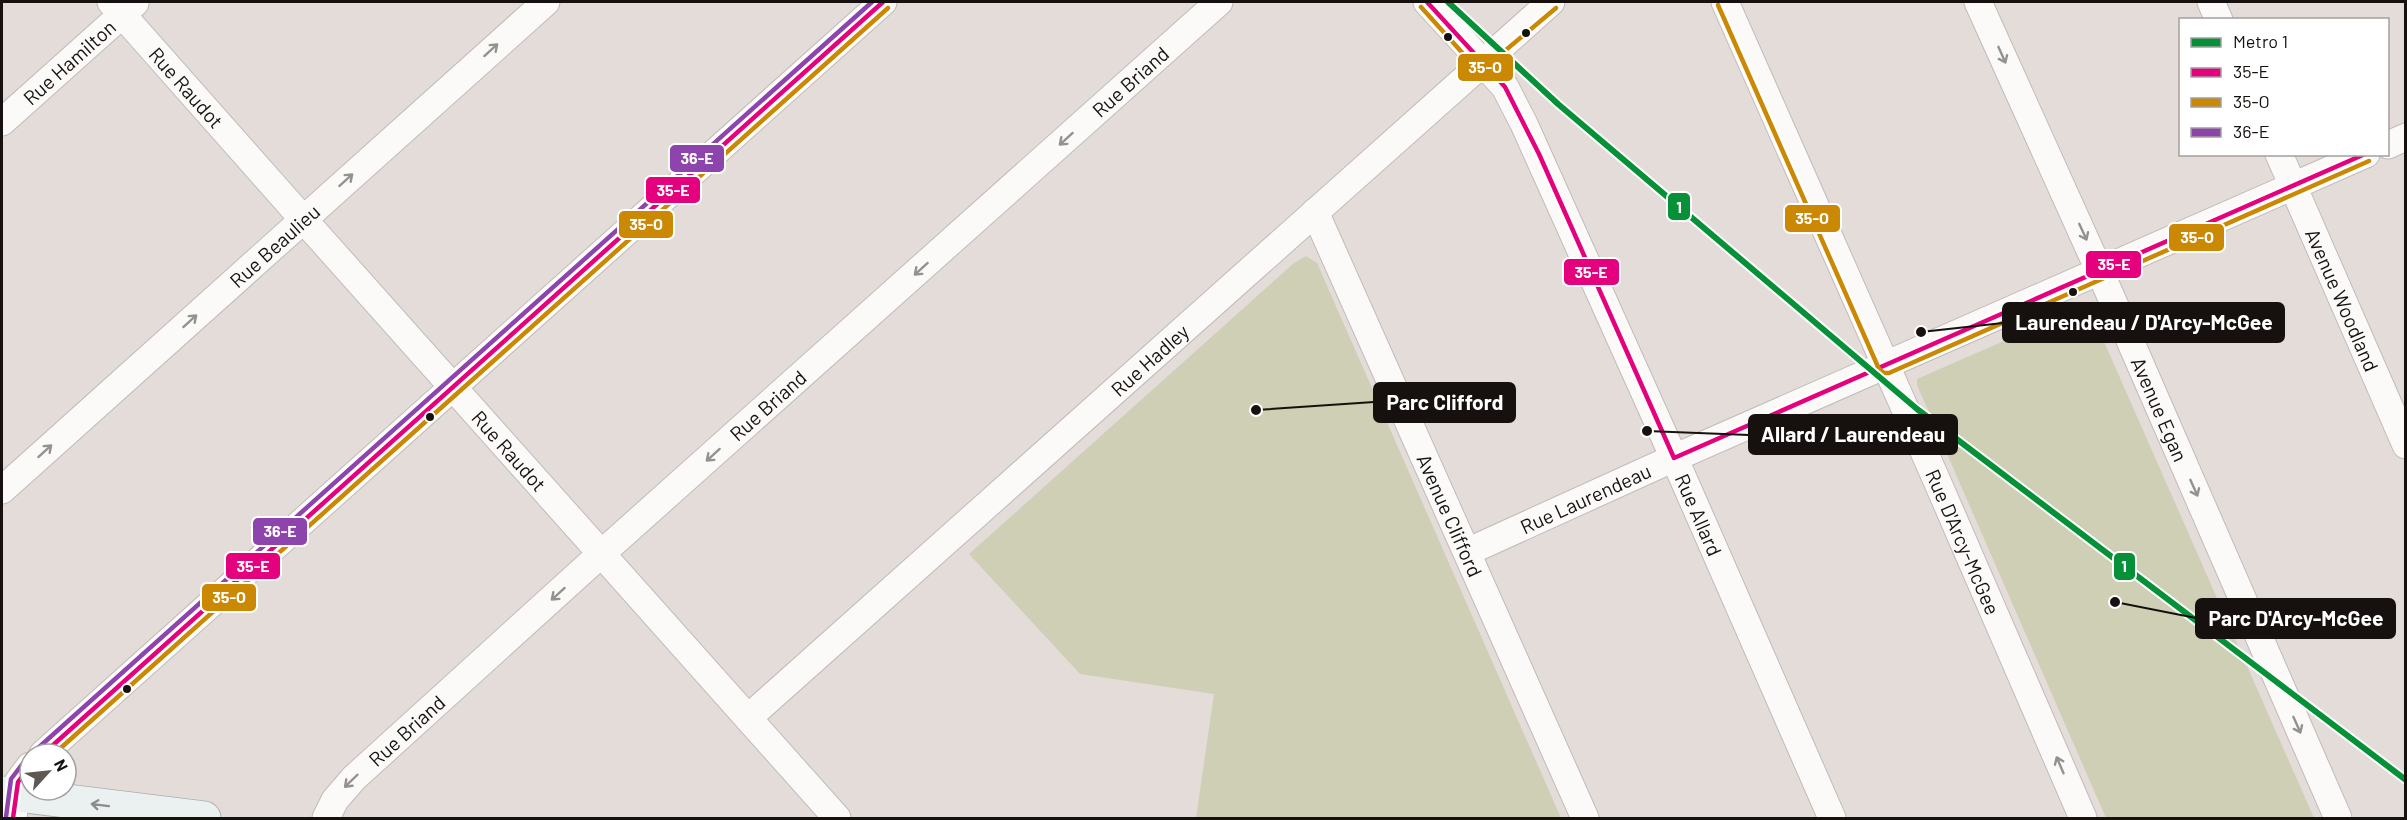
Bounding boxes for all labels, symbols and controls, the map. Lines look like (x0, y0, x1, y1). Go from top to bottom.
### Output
street label: Rue Hamilton (18, 14, 120, 110)
legend (2179, 18, 2389, 156)
unlabelled marker (1520, 27, 1532, 39)
text: Metro 1 (2233, 30, 2288, 52)
unlabelled marker (1442, 31, 1454, 43)
street label: Rue Briand (1087, 41, 1173, 122)
street label: Rue Raudot (144, 42, 229, 133)
one-way arrow (484, 43, 499, 57)
one-way arrow (1996, 45, 2008, 63)
line badge: 35-O (1457, 53, 1514, 82)
text: 35-O (1468, 57, 1502, 76)
text: 35-E (2233, 60, 2270, 82)
text: 35-O (2233, 90, 2270, 112)
text: 36-E (2233, 120, 2270, 142)
one-way arrow (1059, 132, 1074, 146)
line badge: 36-E (669, 144, 725, 173)
text: 36-E (680, 148, 714, 167)
one-way arrow (338, 173, 353, 187)
line badge: 35-E (645, 176, 701, 204)
text: 35-E (656, 180, 690, 199)
line badge: 1 (1667, 192, 1691, 221)
text: 1 (1676, 197, 1682, 216)
street label: Rue Beaulieu (224, 199, 324, 292)
line badge: 35-O (1784, 204, 1841, 233)
text: 35-O (1795, 208, 1829, 227)
line badge: 35-O (618, 210, 674, 239)
text: 35-O (629, 214, 663, 233)
one-way arrow (2077, 223, 2089, 241)
line badge: 35-O (2168, 223, 2225, 252)
street label: Avenue Woodland (2301, 225, 2384, 375)
text: 35-O (2180, 227, 2214, 246)
line badge: 35-E (2085, 250, 2142, 279)
text: 35-E (2097, 254, 2131, 273)
line badge: 35-E (1563, 258, 1620, 286)
one-way arrow (914, 262, 929, 276)
text: 35-E (1574, 262, 1608, 281)
unlabelled marker (2067, 286, 2079, 298)
callout: Laurendeau / D'Arcy-McGee (2003, 303, 2284, 342)
text: Laurendeau / D'Arcy-McGee (2015, 309, 2273, 334)
one-way arrow (183, 314, 198, 328)
street label: Rue Hadley (1106, 319, 1193, 401)
street label: Avenue Egan (2127, 353, 2193, 465)
street label: Rue Briand (724, 365, 811, 446)
callout: Parc Clifford (1374, 383, 1515, 422)
text: Parc Clifford (1387, 389, 1503, 414)
street label: Rue Raudot (467, 405, 552, 496)
unlabelled marker (424, 411, 436, 423)
callout: Allard / Laurendeau (1749, 415, 1957, 454)
text: Allard / Laurendeau (1761, 421, 1945, 446)
one-way arrow (37, 444, 52, 458)
one-way arrow (706, 448, 721, 462)
street label: Avenue Clifford (1412, 450, 1488, 580)
street label: Rue Laurendeau (1516, 458, 1654, 538)
street label: Rue D'Arcy-McGee (1921, 465, 2005, 618)
street label: Rue Allard (1671, 470, 1728, 559)
one-way arrow (2190, 479, 2201, 497)
line badge: 36-E (252, 517, 308, 546)
text: 36-E (263, 521, 297, 540)
line badge: 35-E (225, 552, 281, 580)
line badge: 1 (2113, 552, 2136, 581)
text: 35-E (236, 556, 270, 575)
text: 1 (2121, 556, 2127, 575)
line badge: 35-O (201, 583, 257, 612)
text: 35-O (212, 587, 246, 606)
one-way arrow (551, 587, 566, 601)
callout: Parc D'Arcy-McGee (2196, 599, 2395, 638)
text: Parc D'Arcy-McGee (2209, 605, 2383, 630)
unlabelled marker (121, 683, 133, 695)
street label: Rue Briand (363, 690, 449, 771)
one-way arrow (2292, 715, 2303, 733)
north arrow (18, 742, 78, 802)
text: N (51, 756, 73, 774)
one-way arrow (2054, 756, 2065, 774)
one-way arrow (344, 773, 359, 788)
one-way arrow (90, 800, 110, 811)

